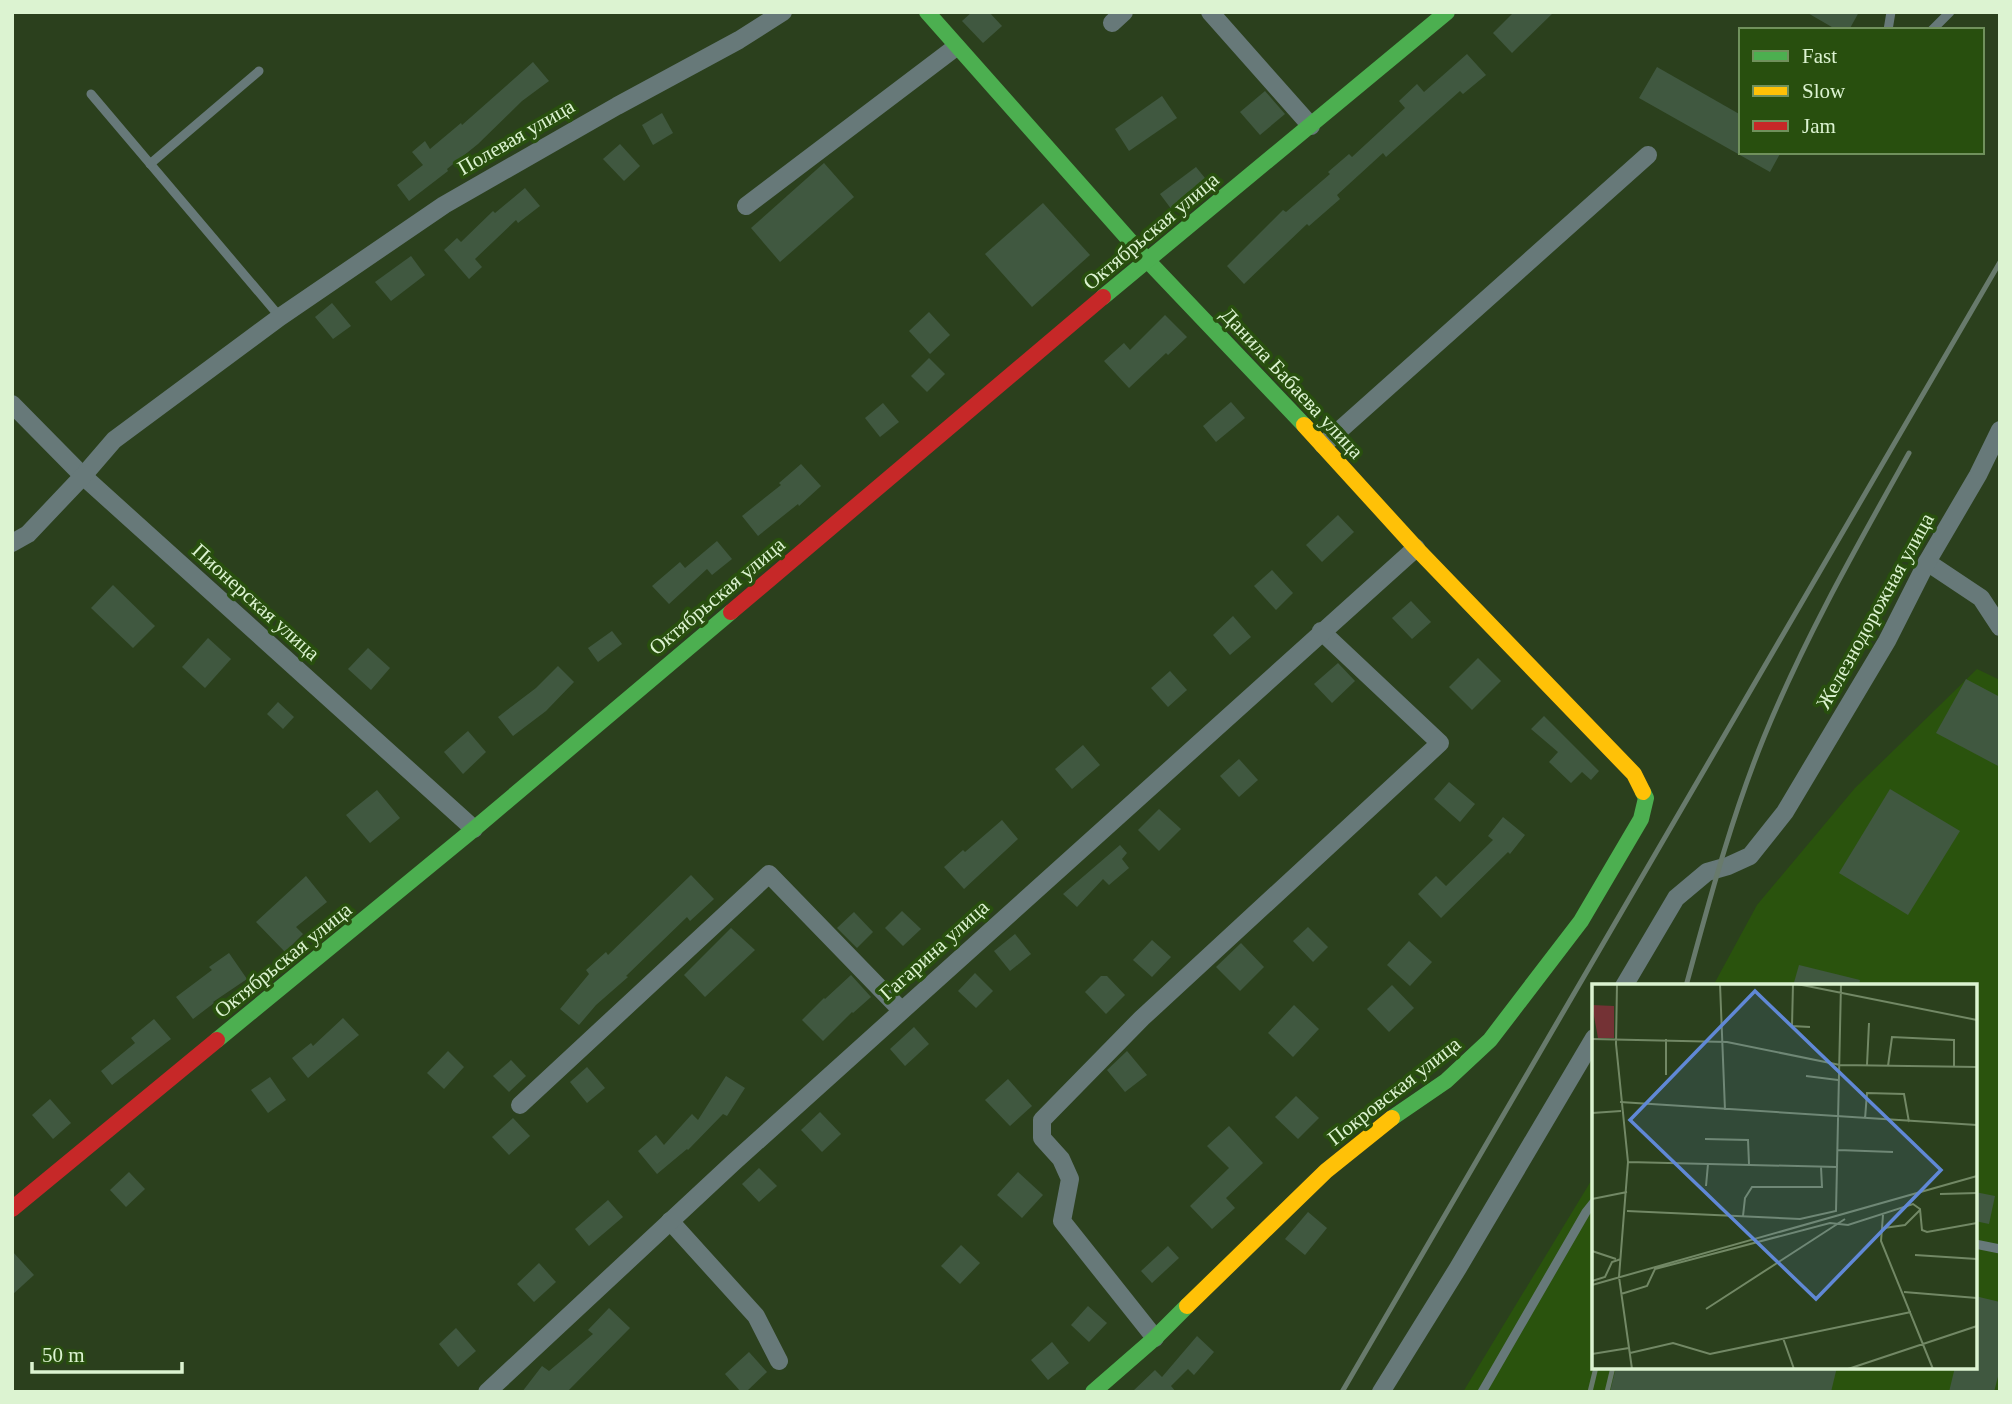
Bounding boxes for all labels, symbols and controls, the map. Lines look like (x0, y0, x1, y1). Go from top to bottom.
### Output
legend (1739, 28, 1984, 154)
text: Fast (1802, 44, 1837, 68)
text: Slow (1802, 79, 1846, 103)
street label: Полевая улица (453, 94, 579, 180)
text: Jam (1802, 114, 1836, 138)
street label: Октябрьская улица (1078, 167, 1224, 295)
street label: Данила Бабаева улица (1216, 302, 1369, 464)
street label: Железнодорожная улица (1811, 508, 1939, 713)
street label: Октябрьская улица (644, 532, 790, 660)
street label: Пионерская улица (187, 538, 325, 666)
street label: Гагарина улица (875, 894, 994, 1005)
street label: Октябрьская улица (210, 897, 357, 1023)
inset map (1592, 984, 1977, 1369)
street label: Покровская улица (1323, 1031, 1466, 1150)
scale bar (32, 1330, 182, 1374)
text: 50 m (42, 1343, 85, 1367)

